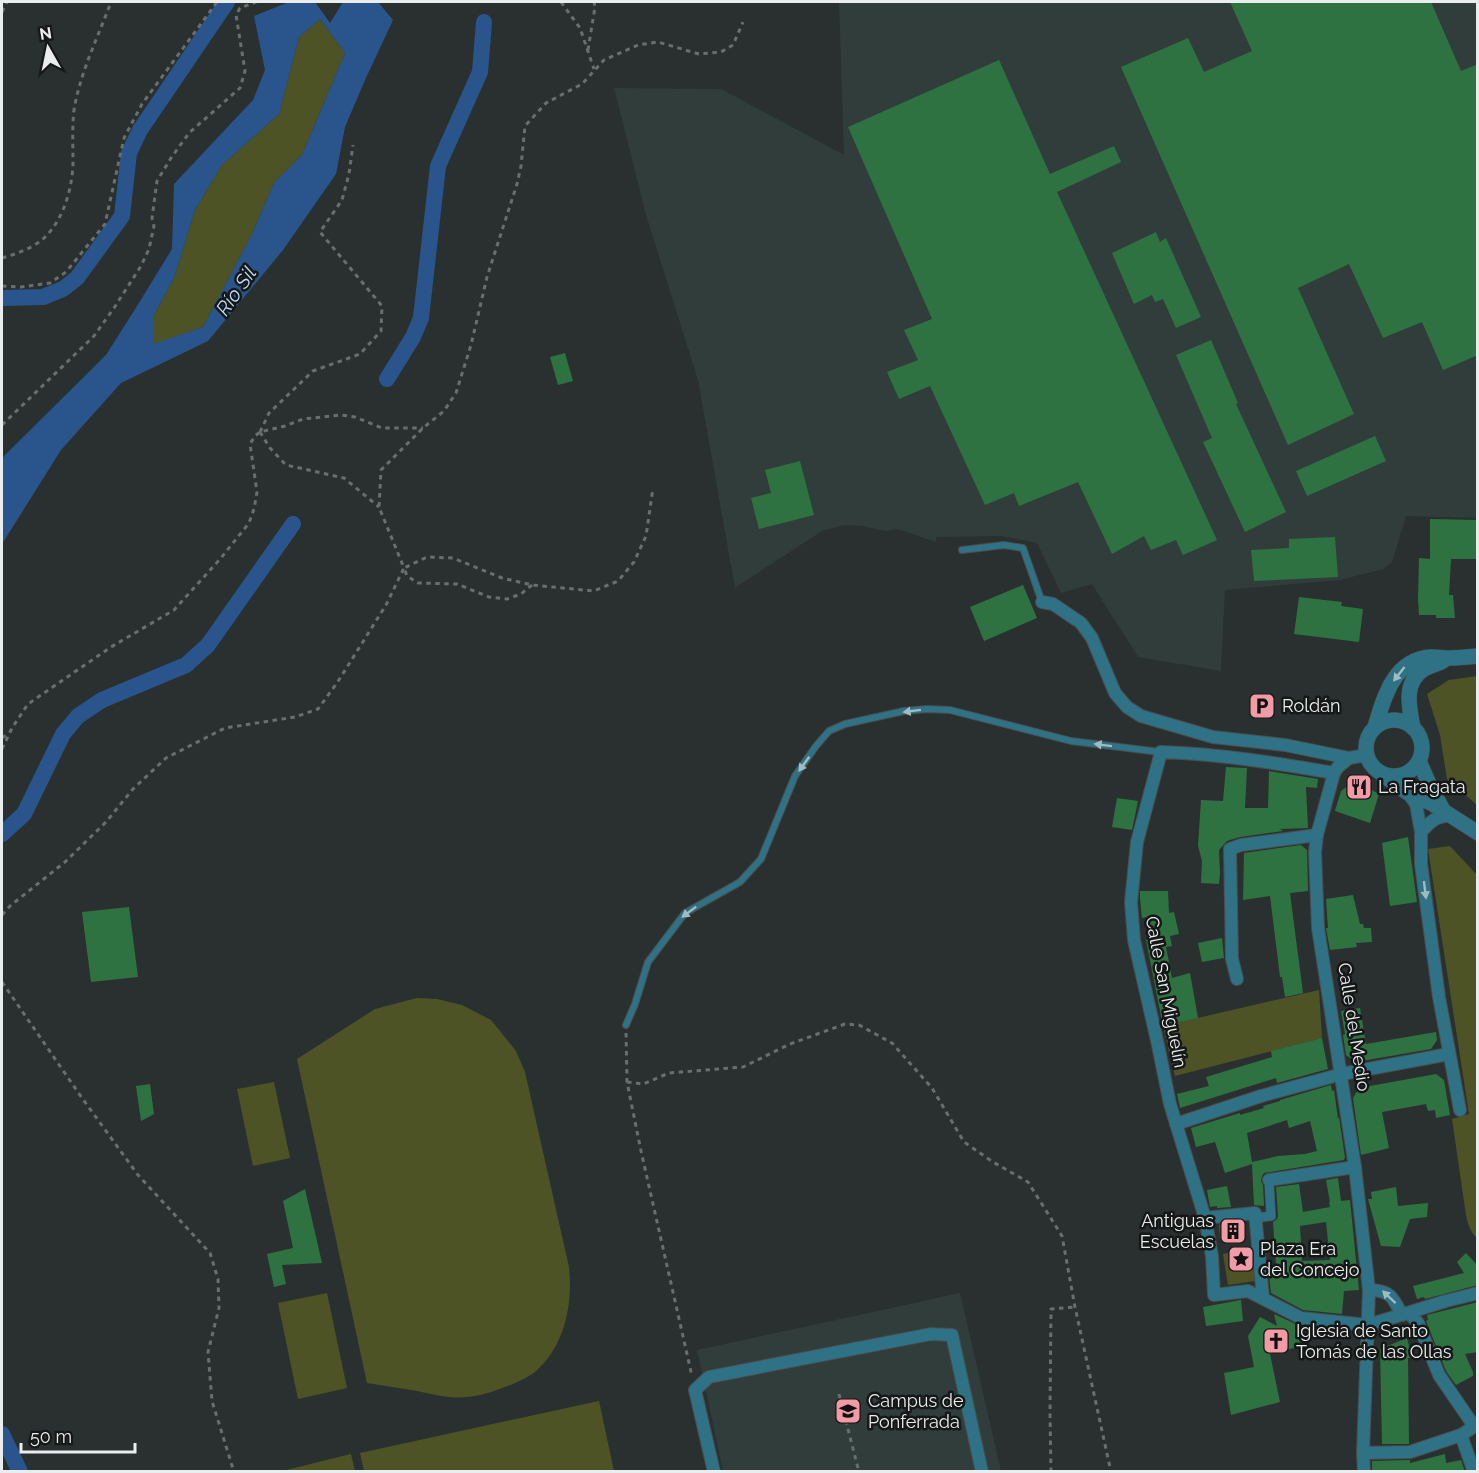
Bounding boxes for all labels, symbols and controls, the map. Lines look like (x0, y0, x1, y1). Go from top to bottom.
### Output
north arrow (18, 18, 78, 78)
text: N (38, 23, 53, 44)
water label: Río Sil (211, 262, 261, 320)
one-way arrow (1392, 666, 1405, 682)
parking icon: Roldán (1247, 691, 1277, 721)
place label: Roldán (1282, 695, 1341, 716)
one-way arrow (903, 706, 922, 715)
one-way arrow (1093, 740, 1112, 750)
one-way arrow (798, 755, 810, 771)
restaurant icon: La Fragata (1344, 772, 1374, 802)
place label: La Fragata (1378, 776, 1466, 797)
one-way arrow (1420, 881, 1429, 900)
one-way arrow (682, 906, 698, 918)
street label: Calle San Miguelín (1141, 914, 1192, 1070)
street label: Calle del Medio (1334, 961, 1375, 1093)
place label: Antiguas Escuelas (1140, 1210, 1214, 1252)
building icon: Antiguas Escuelas (1218, 1216, 1248, 1246)
place label: Plaza Era del Concejo (1260, 1238, 1360, 1280)
place icon: Plaza Era del Concejo (1226, 1244, 1256, 1274)
one-way arrow (1381, 1290, 1396, 1304)
place label: Iglesia de Santo Tomás de las Ollas (1296, 1320, 1452, 1362)
church icon: Iglesia de Santo Tomás de las Ollas (1261, 1326, 1291, 1356)
place label: Campus de Ponferrada (868, 1390, 964, 1432)
school or university icon: Campus de Ponferrada (833, 1396, 863, 1426)
scale bar (21, 1416, 135, 1454)
text: 50 m (30, 1426, 72, 1447)

